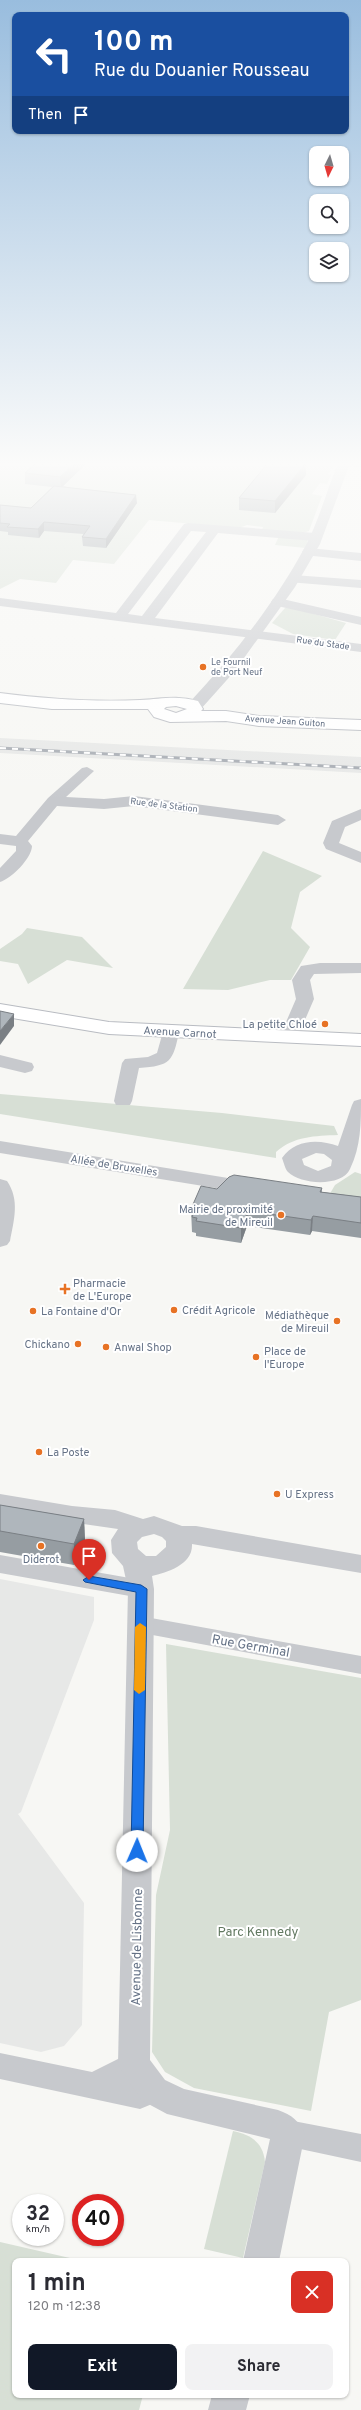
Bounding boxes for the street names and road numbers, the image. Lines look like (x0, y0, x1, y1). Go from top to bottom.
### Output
street label: Rue du Stade (296, 634, 350, 653)
street label: Avenue Jean Guiton (244, 713, 326, 730)
street label: Rue de la Station (130, 796, 198, 815)
street label: Avenue Carnot (143, 1024, 217, 1042)
street label: Allée de Bruxelles (69, 1152, 158, 1180)
street label: Rue Germinal (210, 1632, 291, 1662)
street label: Avenue de Lisbonne (129, 1888, 147, 2006)

